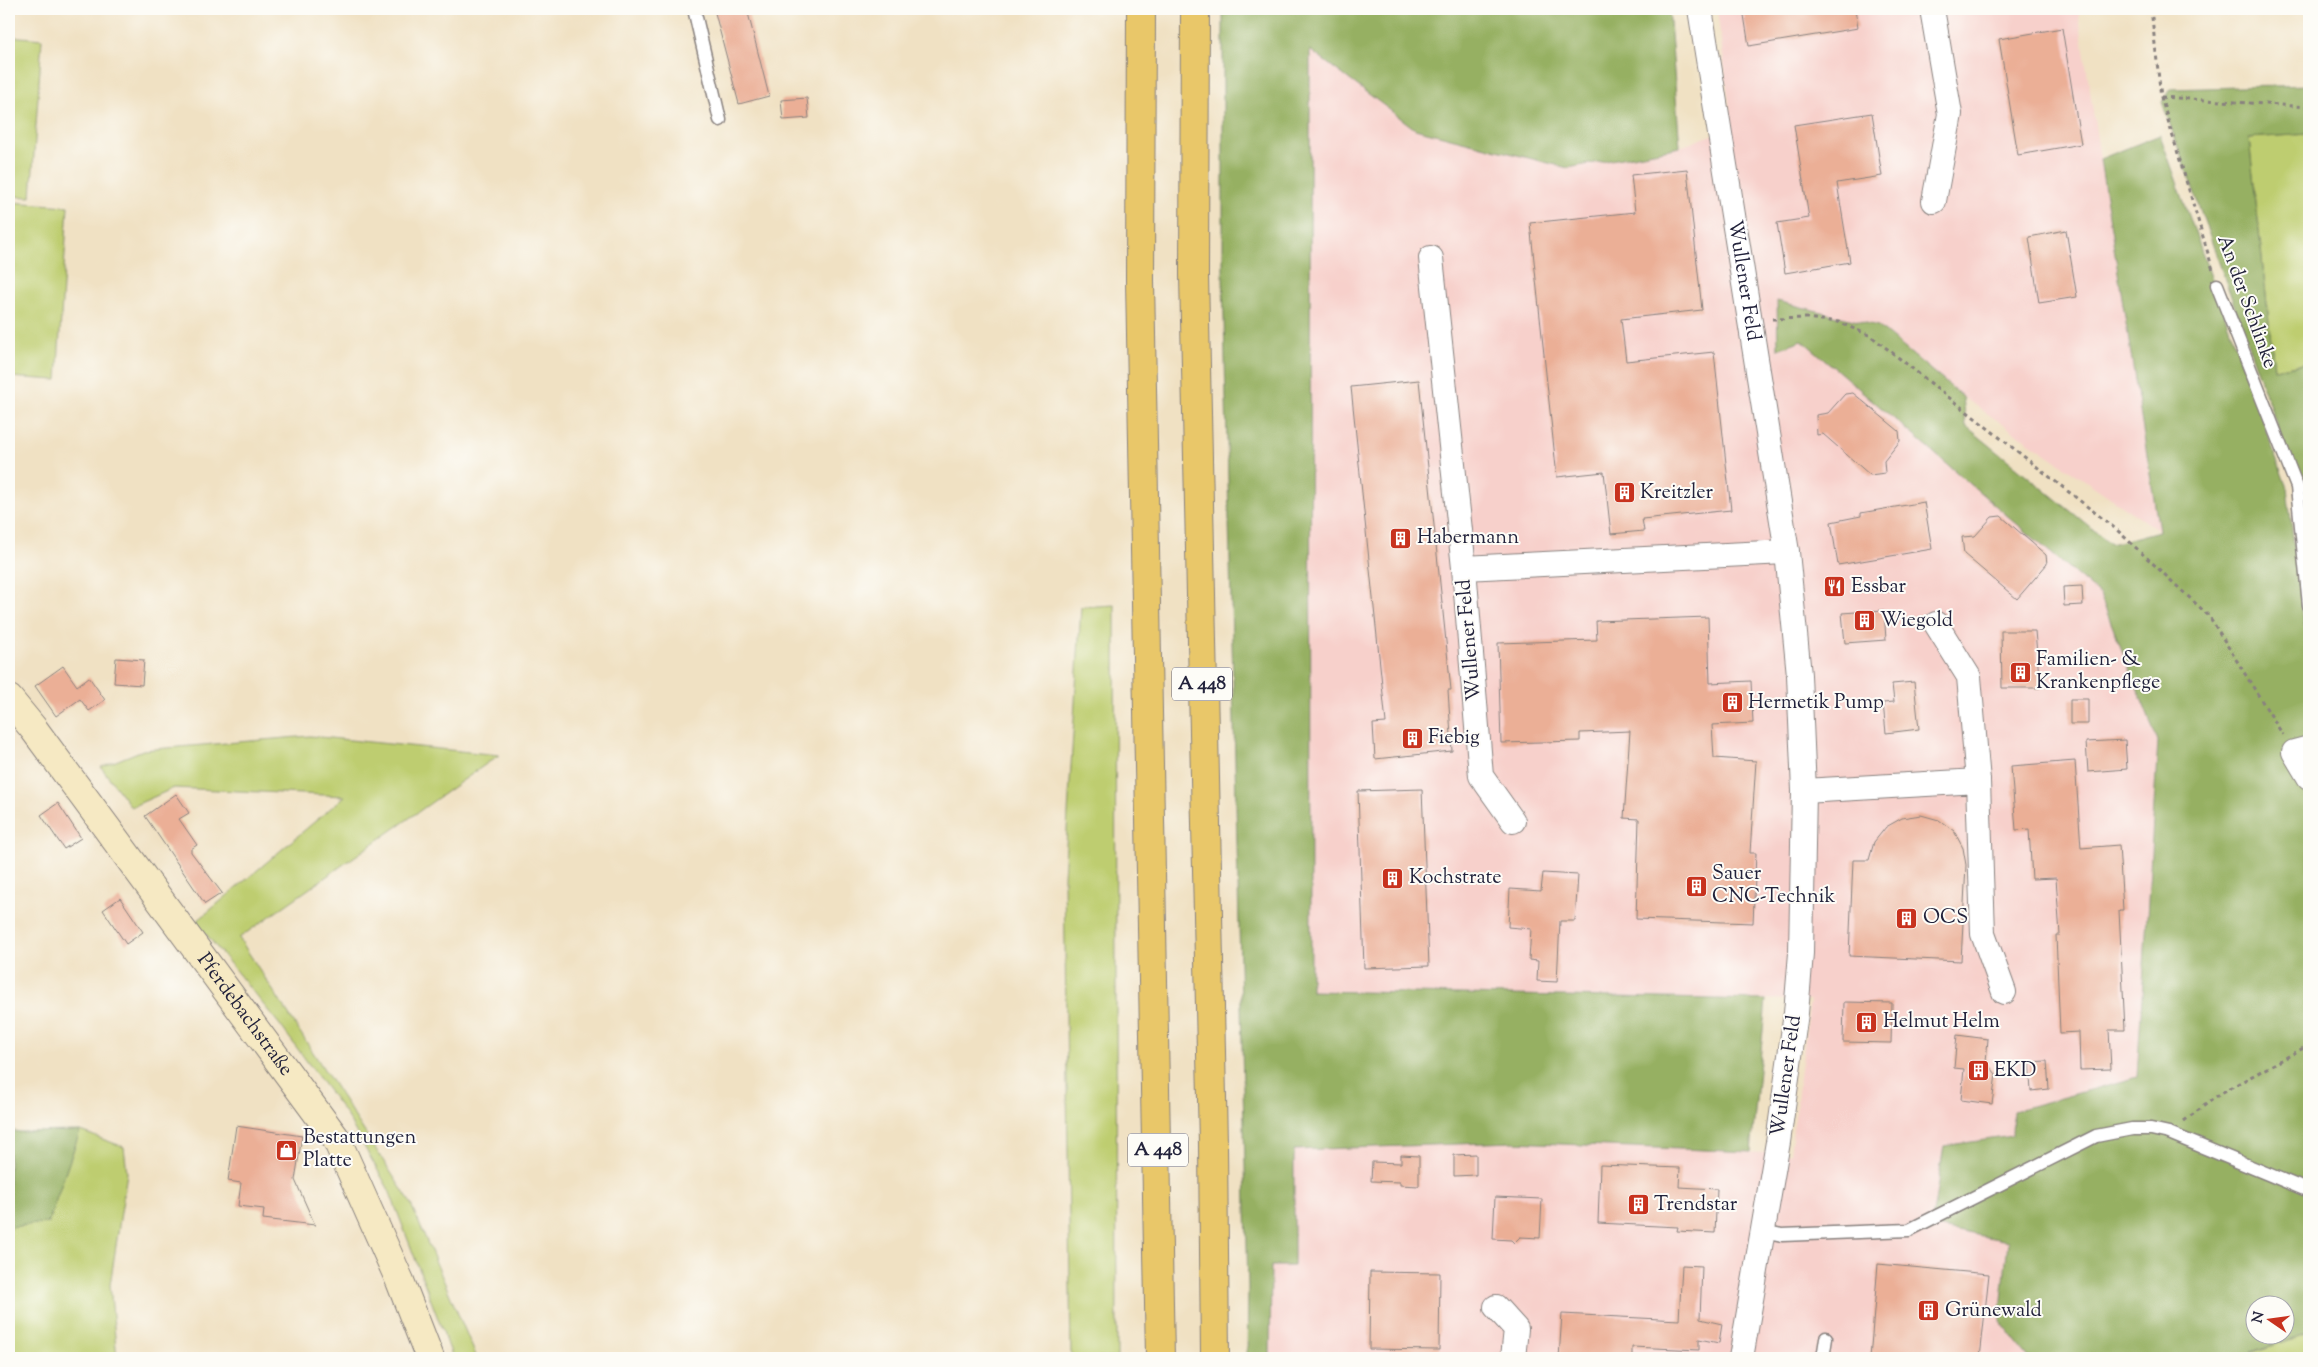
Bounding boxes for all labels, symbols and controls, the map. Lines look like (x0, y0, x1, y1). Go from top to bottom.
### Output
street label: Wullener Feld (1720, 218, 1767, 343)
street label: An der Schlinke (2208, 231, 2284, 373)
place label: Kreitzler (1640, 479, 1714, 508)
building icon: Kreitzler (1612, 481, 1636, 505)
place label: Habermann (1417, 524, 1519, 553)
building icon: Habermann (1389, 526, 1413, 550)
place label: Essbar (1851, 573, 1906, 602)
restaurant icon: Essbar (1823, 575, 1847, 599)
street label: Wullener Feld (1450, 578, 1490, 702)
place label: Wiegold (1880, 607, 1953, 636)
building icon: Wiegold (1852, 609, 1876, 633)
place label: Familien- & Krankenpflege (2036, 646, 2160, 698)
building icon: Familien- & Krankenpflege (2008, 660, 2032, 684)
road number: A 448 (1172, 668, 1232, 701)
place label: Hermetik Pump (1748, 689, 1884, 718)
building icon: Hermetik Pump (1720, 691, 1744, 715)
place label: Fiebig (1428, 724, 1480, 753)
building icon: Fiebig (1400, 726, 1424, 750)
place label: Sauer CNC-Technik (1712, 860, 1835, 912)
place label: Kochstrate (1409, 864, 1502, 893)
building icon: Kochstrate (1381, 866, 1405, 890)
building icon: Sauer CNC-Technik (1684, 874, 1708, 898)
place label: OCS (1923, 904, 1968, 933)
building icon: OCS (1895, 906, 1919, 930)
street label: Pferdebachstraße (189, 947, 300, 1082)
place label: Helmut Helm (1883, 1008, 2000, 1037)
building icon: Helmut Helm (1855, 1010, 1879, 1034)
street label: Wullener Feld (1764, 1013, 1810, 1139)
place label: EKD (1994, 1057, 2036, 1086)
building icon: EKD (1966, 1059, 1990, 1083)
place label: Bestattungen Platte (303, 1124, 416, 1176)
road number: A 448 (1128, 1134, 1188, 1166)
shop icon: Bestattungen Platte (275, 1138, 299, 1162)
place label: Trendstar (1654, 1191, 1738, 1220)
building icon: Trendstar (1626, 1193, 1650, 1217)
north arrow (2246, 1294, 2296, 1344)
place label: Grünewald (1945, 1297, 2042, 1326)
building icon: Grünewald (1917, 1299, 1941, 1323)
text: N (2248, 1310, 2270, 1325)

